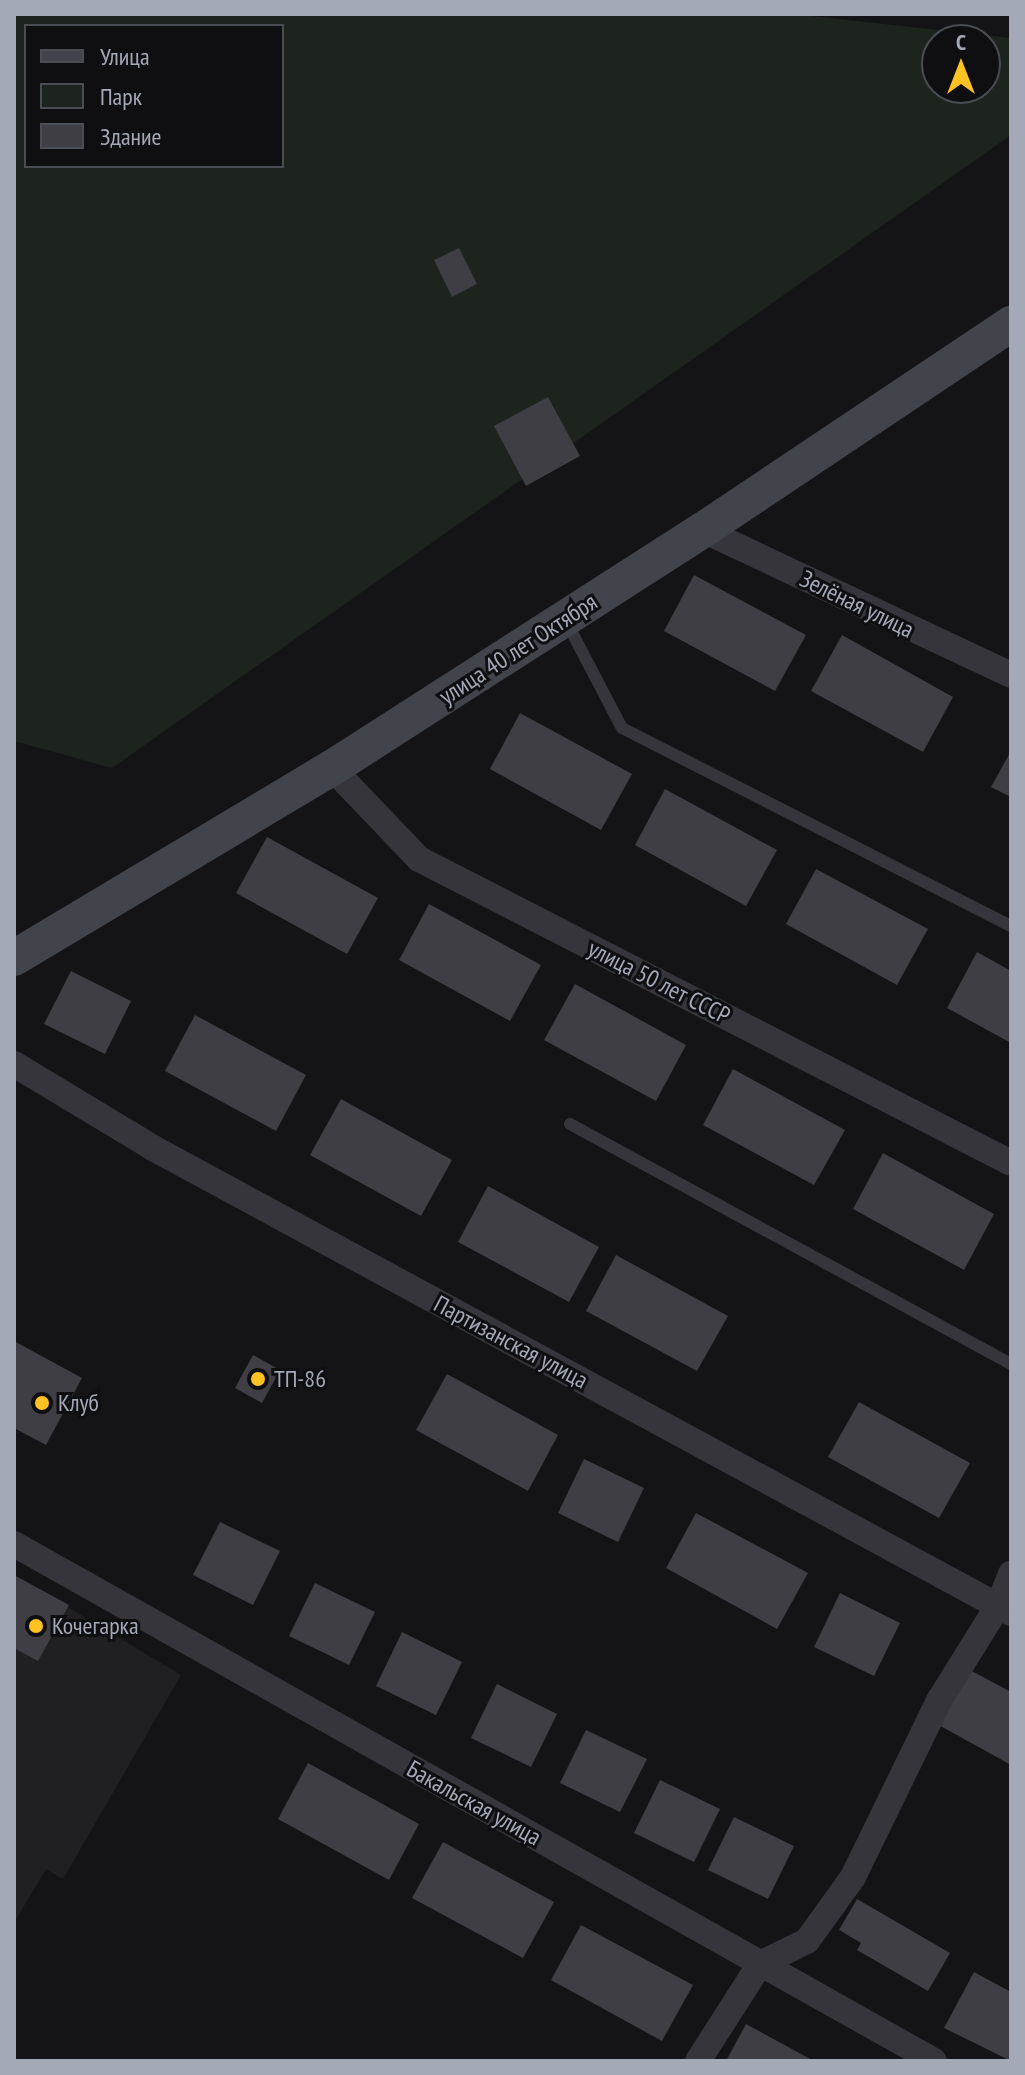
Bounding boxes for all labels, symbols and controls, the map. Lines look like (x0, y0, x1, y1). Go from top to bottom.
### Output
legend (24, 24, 284, 168)
north arrow (921, 24, 1001, 104)
text: С (956, 28, 966, 56)
text: Улица (100, 41, 150, 72)
text: Парк (100, 81, 142, 112)
text: Здание (100, 121, 161, 152)
street label: Зелёная улица (795, 564, 919, 644)
street label: улица 40 лет Октября (433, 587, 603, 711)
street label: улица 50 лет СССР (583, 934, 735, 1030)
street label: Партизанская улица (429, 1289, 593, 1395)
place label: ТП-86 (274, 1365, 326, 1393)
marker: ТП-86 (249, 1370, 267, 1388)
place label: Клуб (58, 1389, 99, 1417)
marker: Клуб (33, 1394, 51, 1412)
place label: Кочегарка (52, 1612, 138, 1640)
marker: Кочегарка (27, 1617, 45, 1635)
street label: Бакальская улица (402, 1754, 546, 1852)

